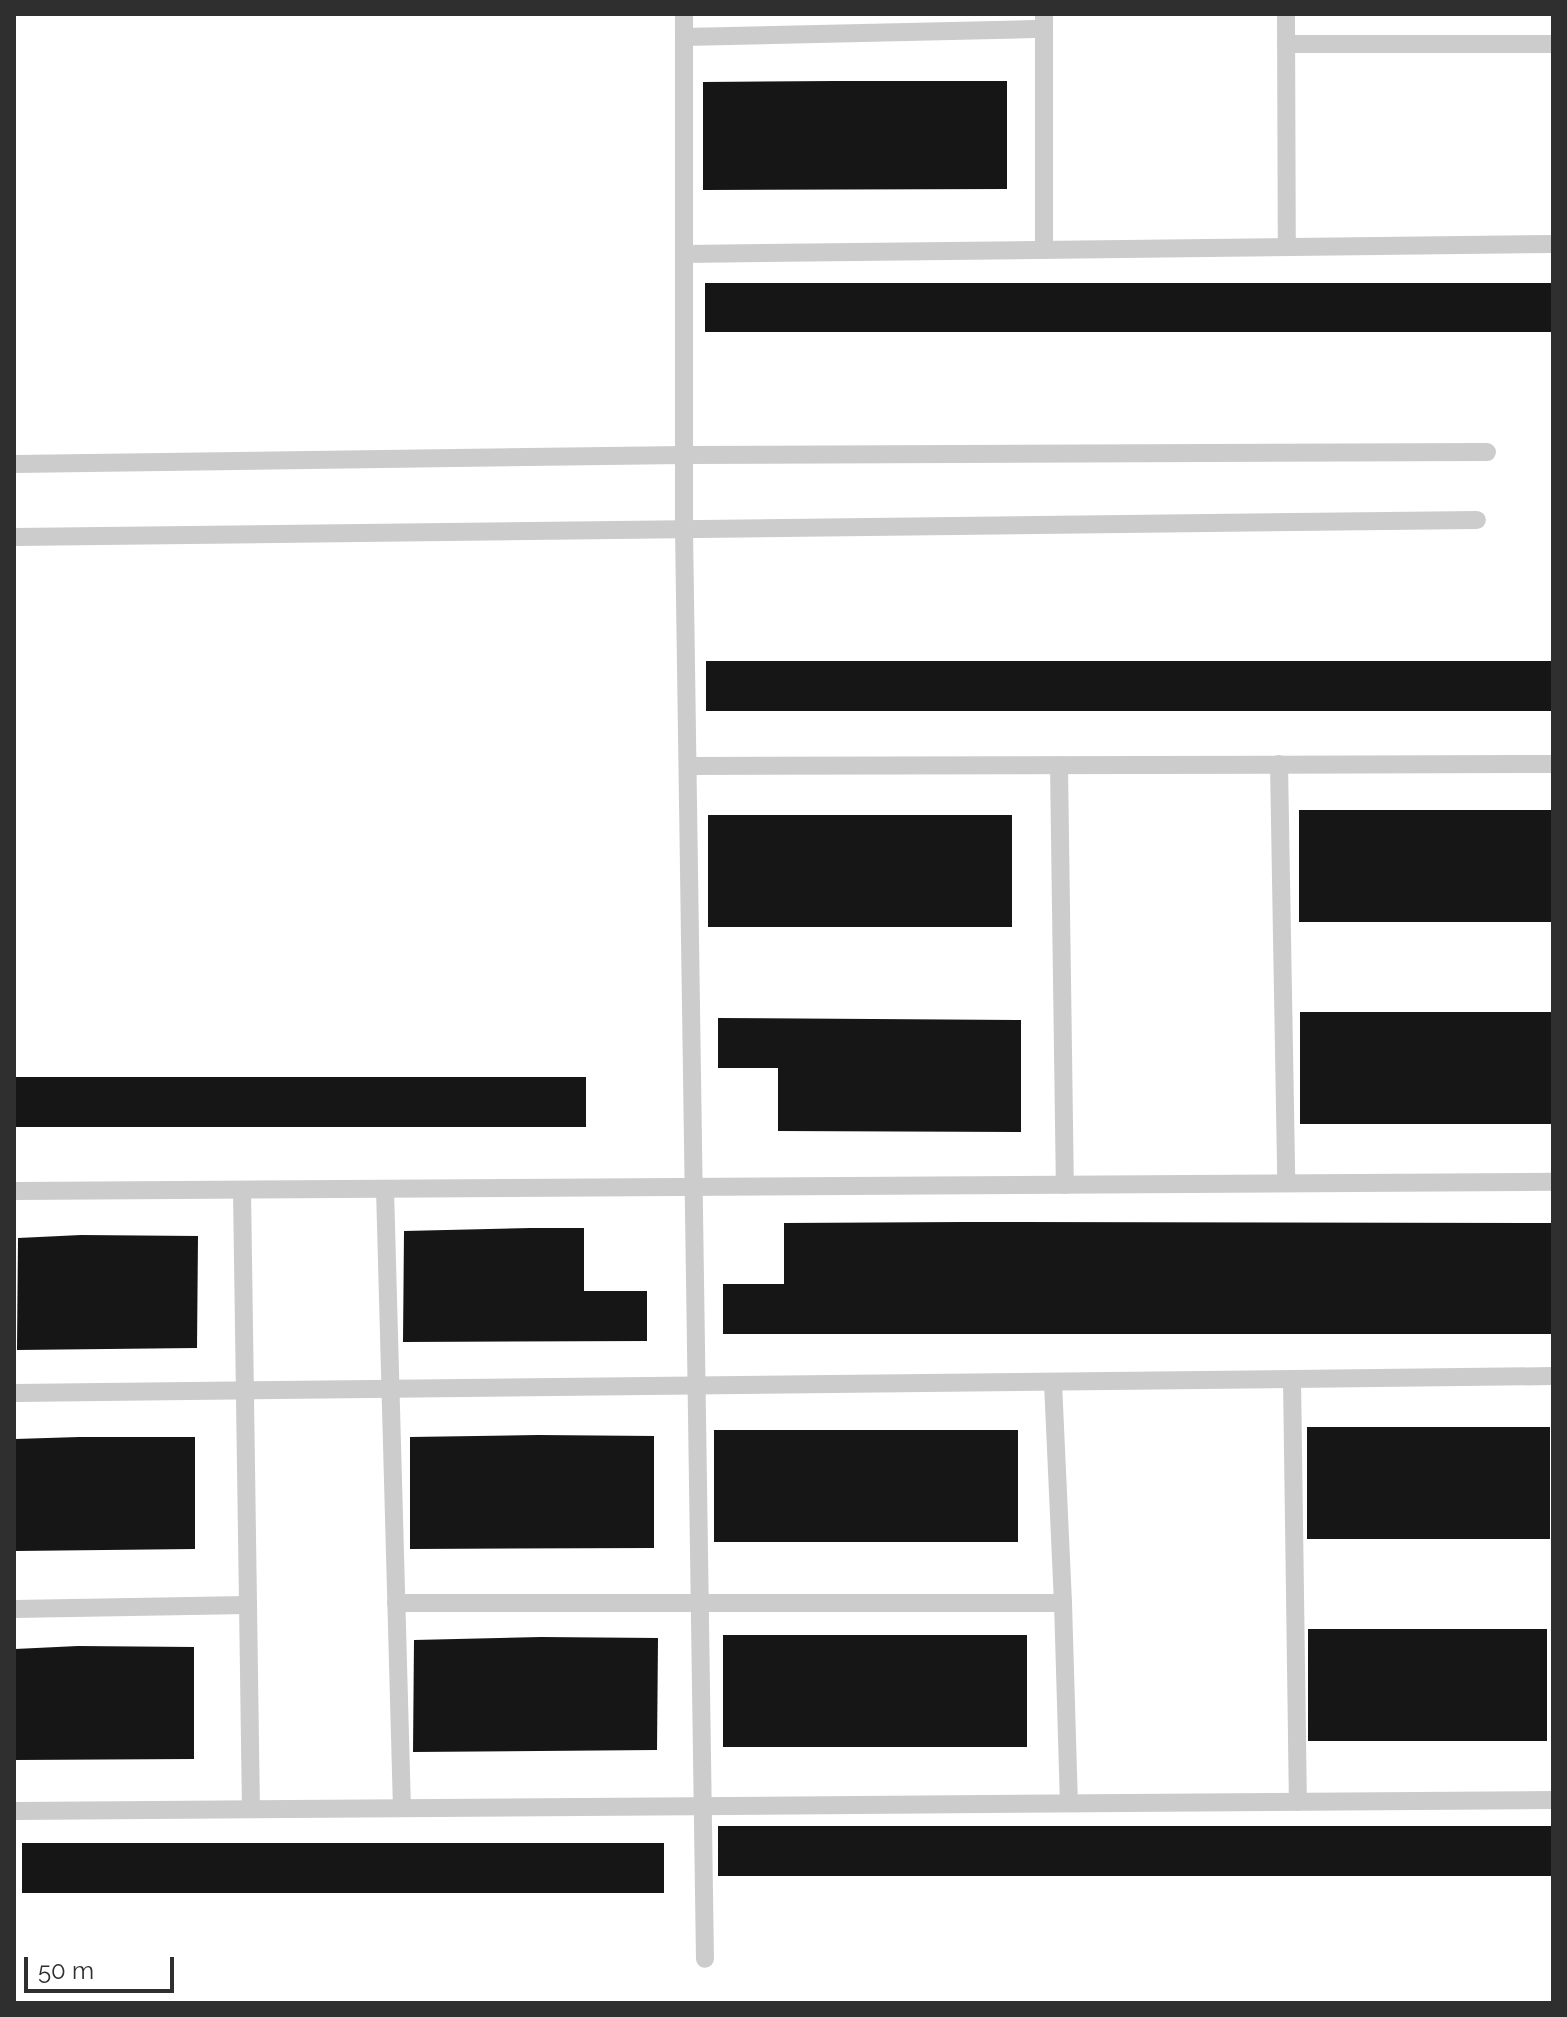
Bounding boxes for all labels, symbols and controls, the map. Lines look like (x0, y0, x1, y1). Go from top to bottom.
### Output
scale bar (28, 1941, 178, 1991)
text: 50 m (38, 1956, 94, 1985)

